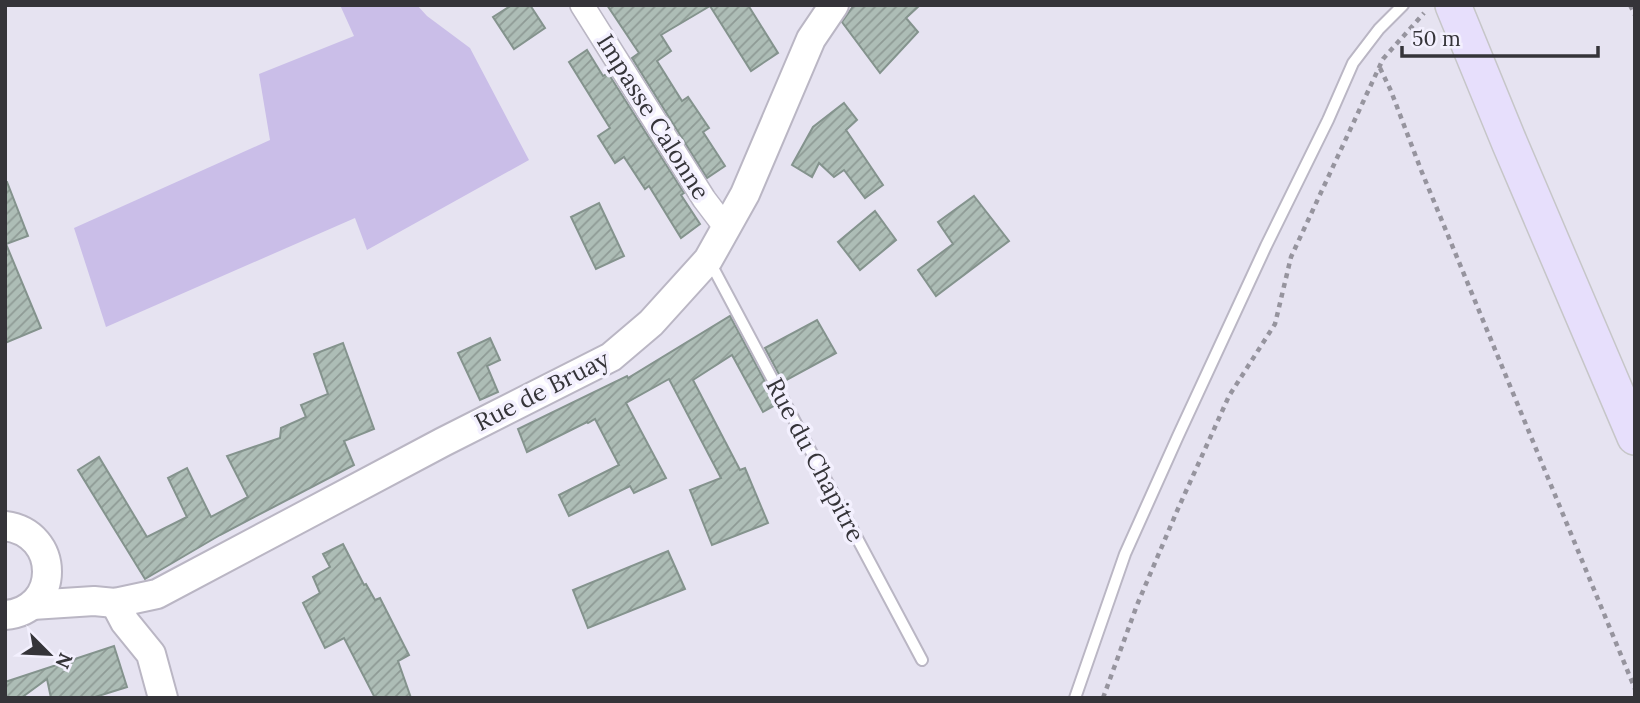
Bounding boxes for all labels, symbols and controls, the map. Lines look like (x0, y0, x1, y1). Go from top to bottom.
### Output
scale bar (1402, 14, 1598, 58)
text: 50 m (1412, 25, 1461, 52)
street label: Impasse Calonne (590, 28, 717, 205)
street label: Rue de Bruay (469, 343, 614, 438)
street label: Rue du Chapitre (759, 372, 872, 547)
north arrow (14, 619, 84, 689)
text: N (50, 649, 78, 673)

